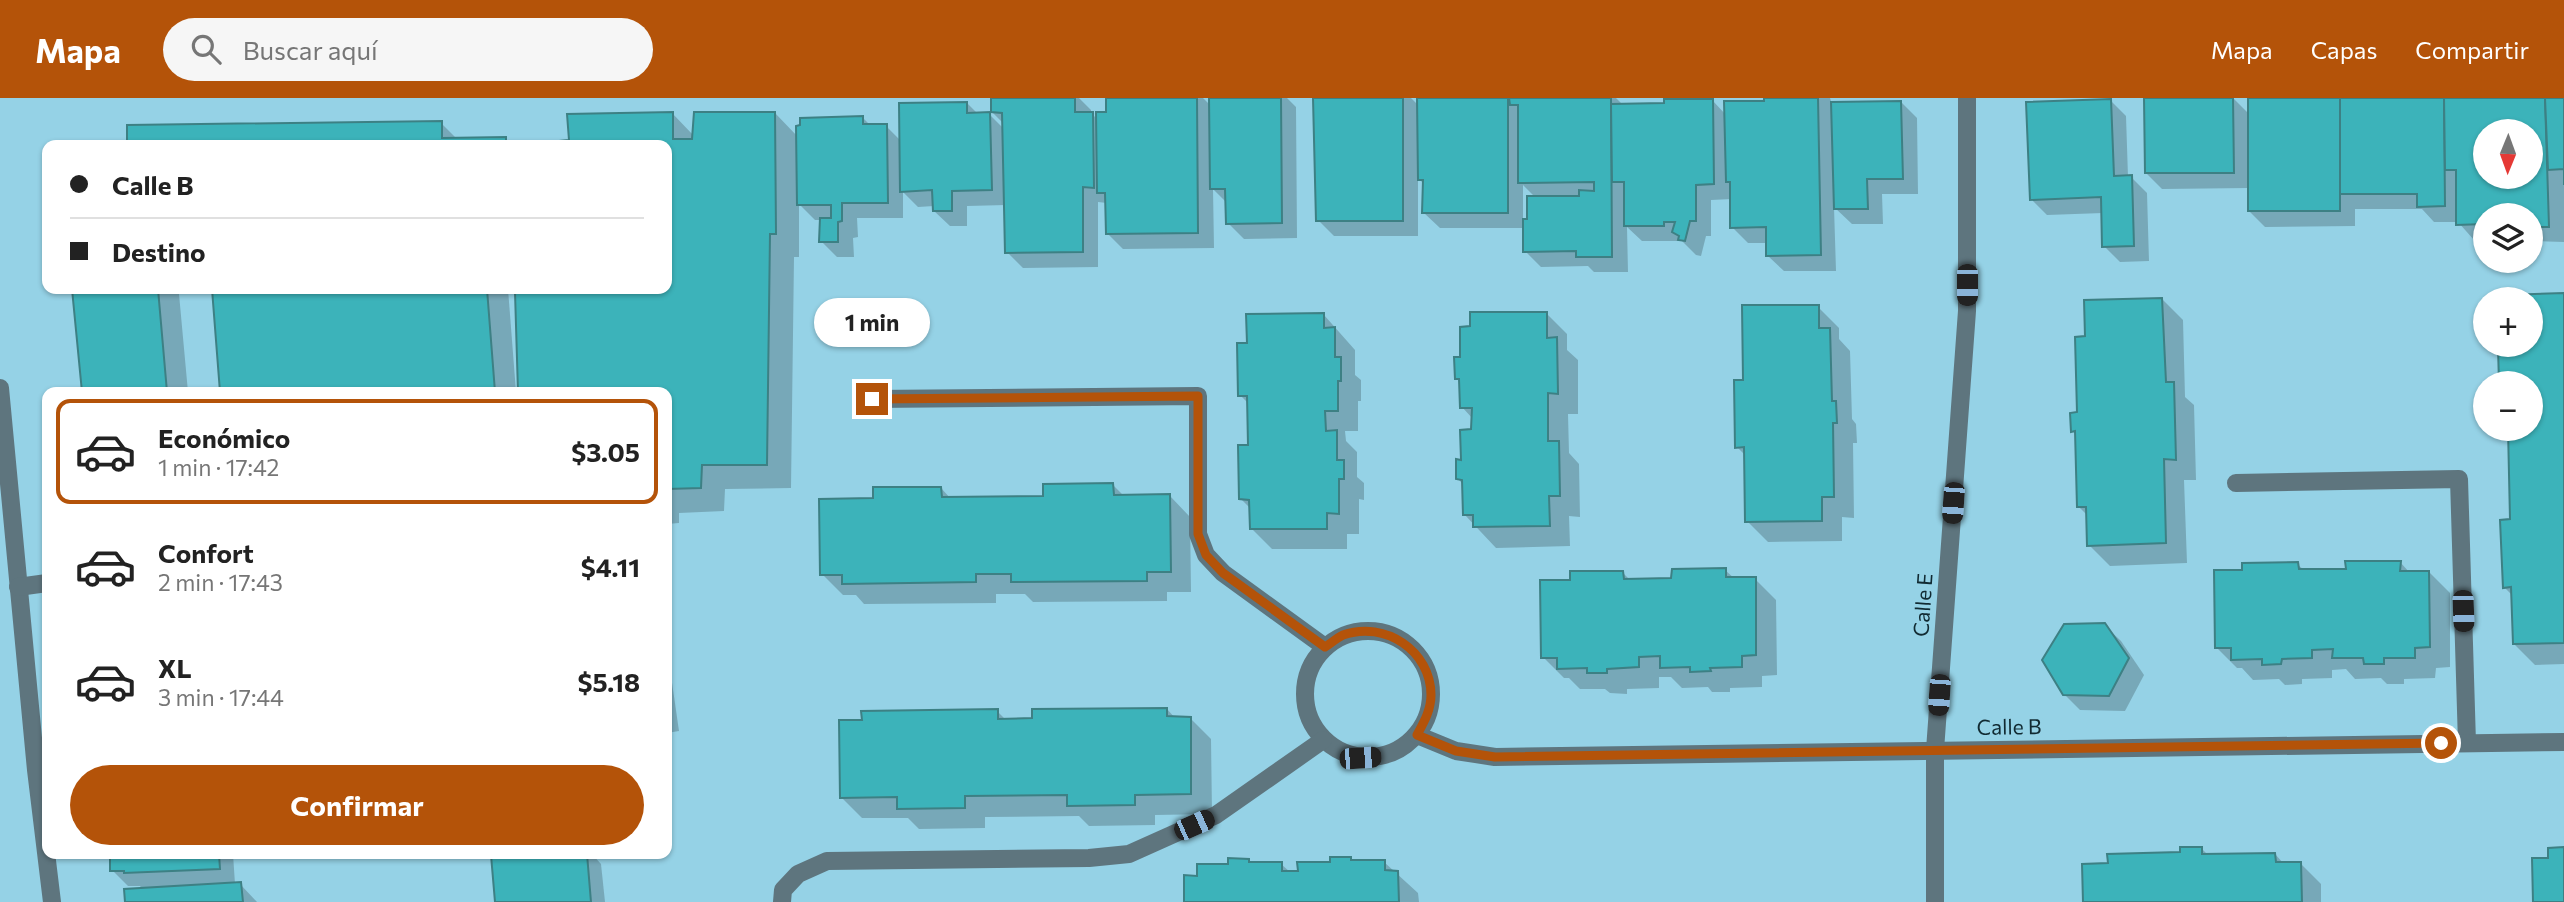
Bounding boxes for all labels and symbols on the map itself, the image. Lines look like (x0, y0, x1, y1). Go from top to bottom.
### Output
north arrow (2473, 119, 2543, 189)
car (1957, 264, 1978, 306)
callout: 1 min (814, 298, 930, 346)
route end (856, 383, 888, 415)
car (1942, 481, 1965, 525)
street label: Calle E (1907, 572, 1937, 638)
car (2452, 590, 2475, 632)
car (1928, 673, 1951, 717)
street label: Calle B (1976, 713, 2042, 739)
route start (2425, 727, 2457, 759)
car (1339, 746, 1382, 770)
car (1171, 807, 1218, 843)

